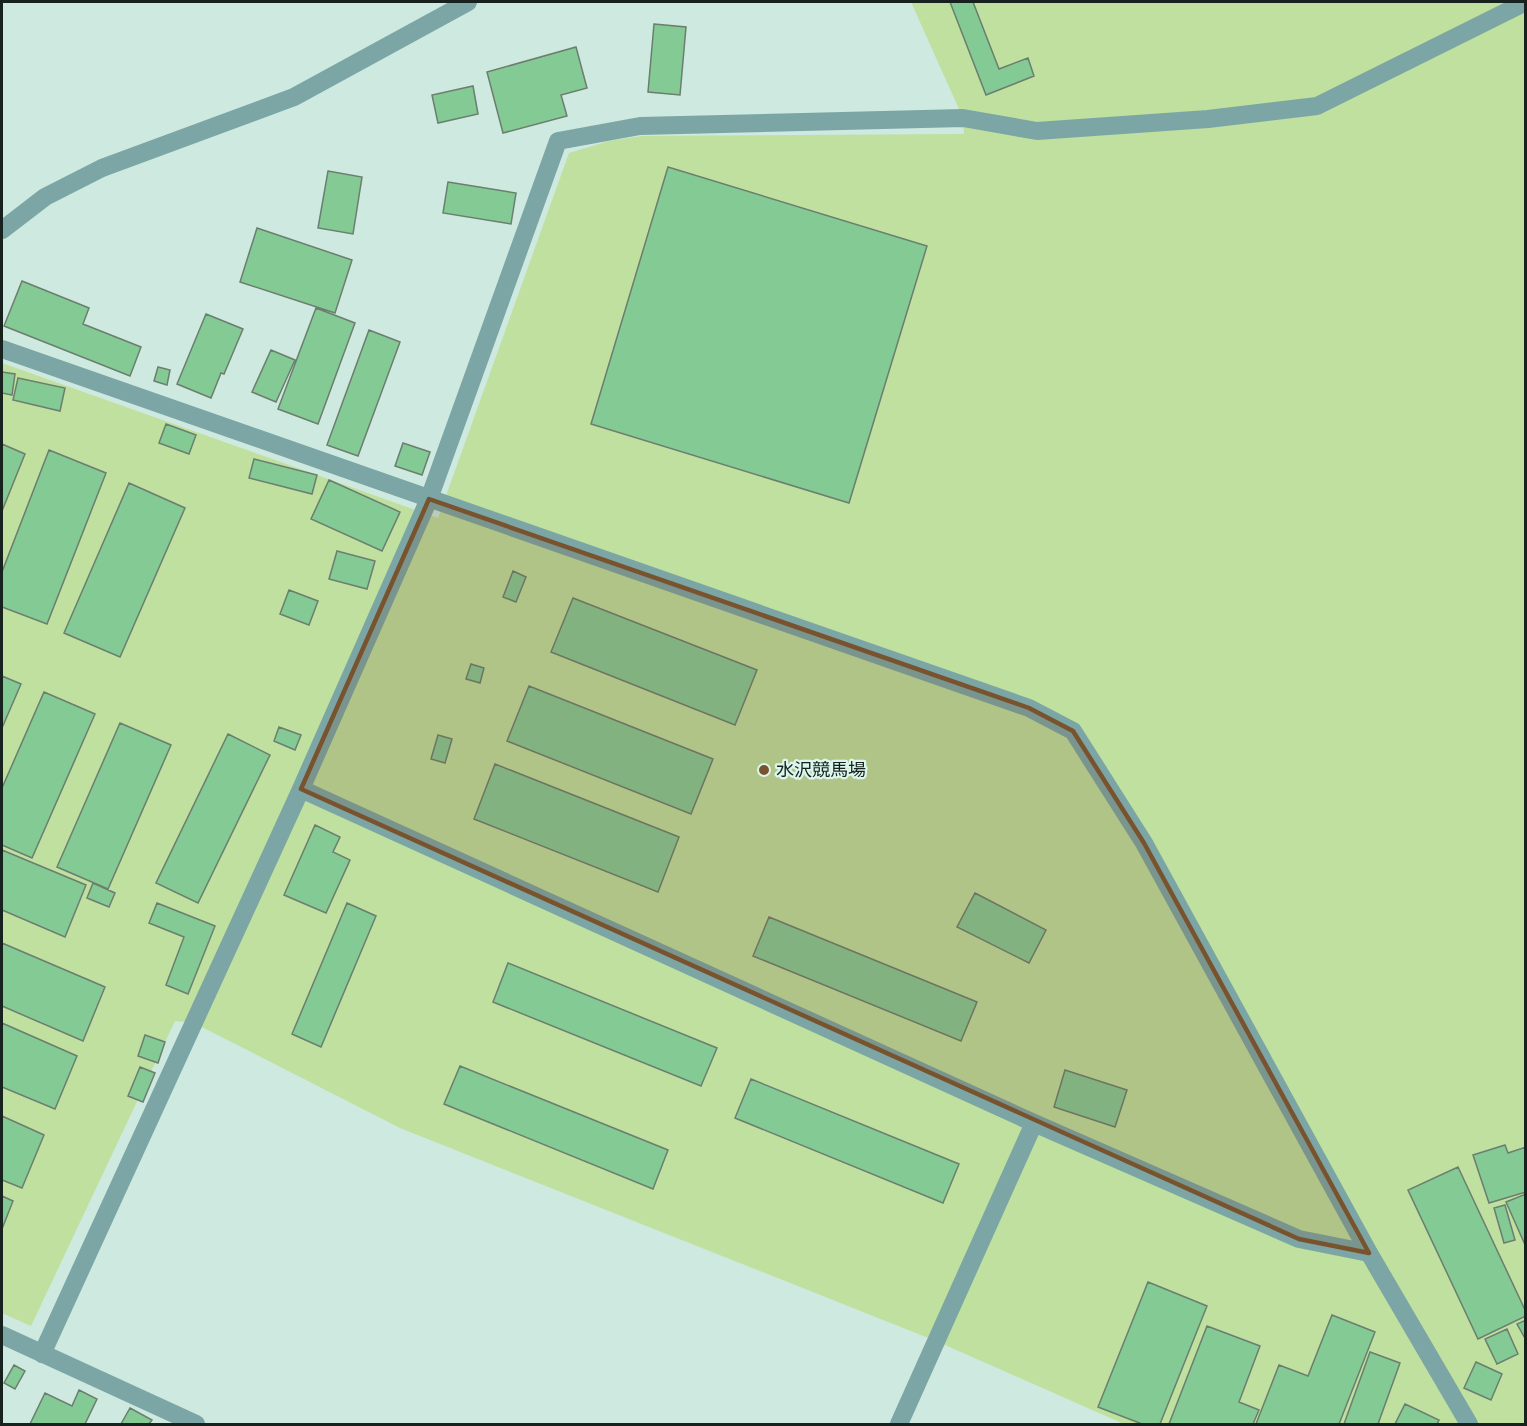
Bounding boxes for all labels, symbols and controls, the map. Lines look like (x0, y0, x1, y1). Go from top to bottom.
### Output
place label: 水沢競馬場 (776, 759, 866, 781)
marker: 水沢競馬場 (757, 763, 771, 777)

